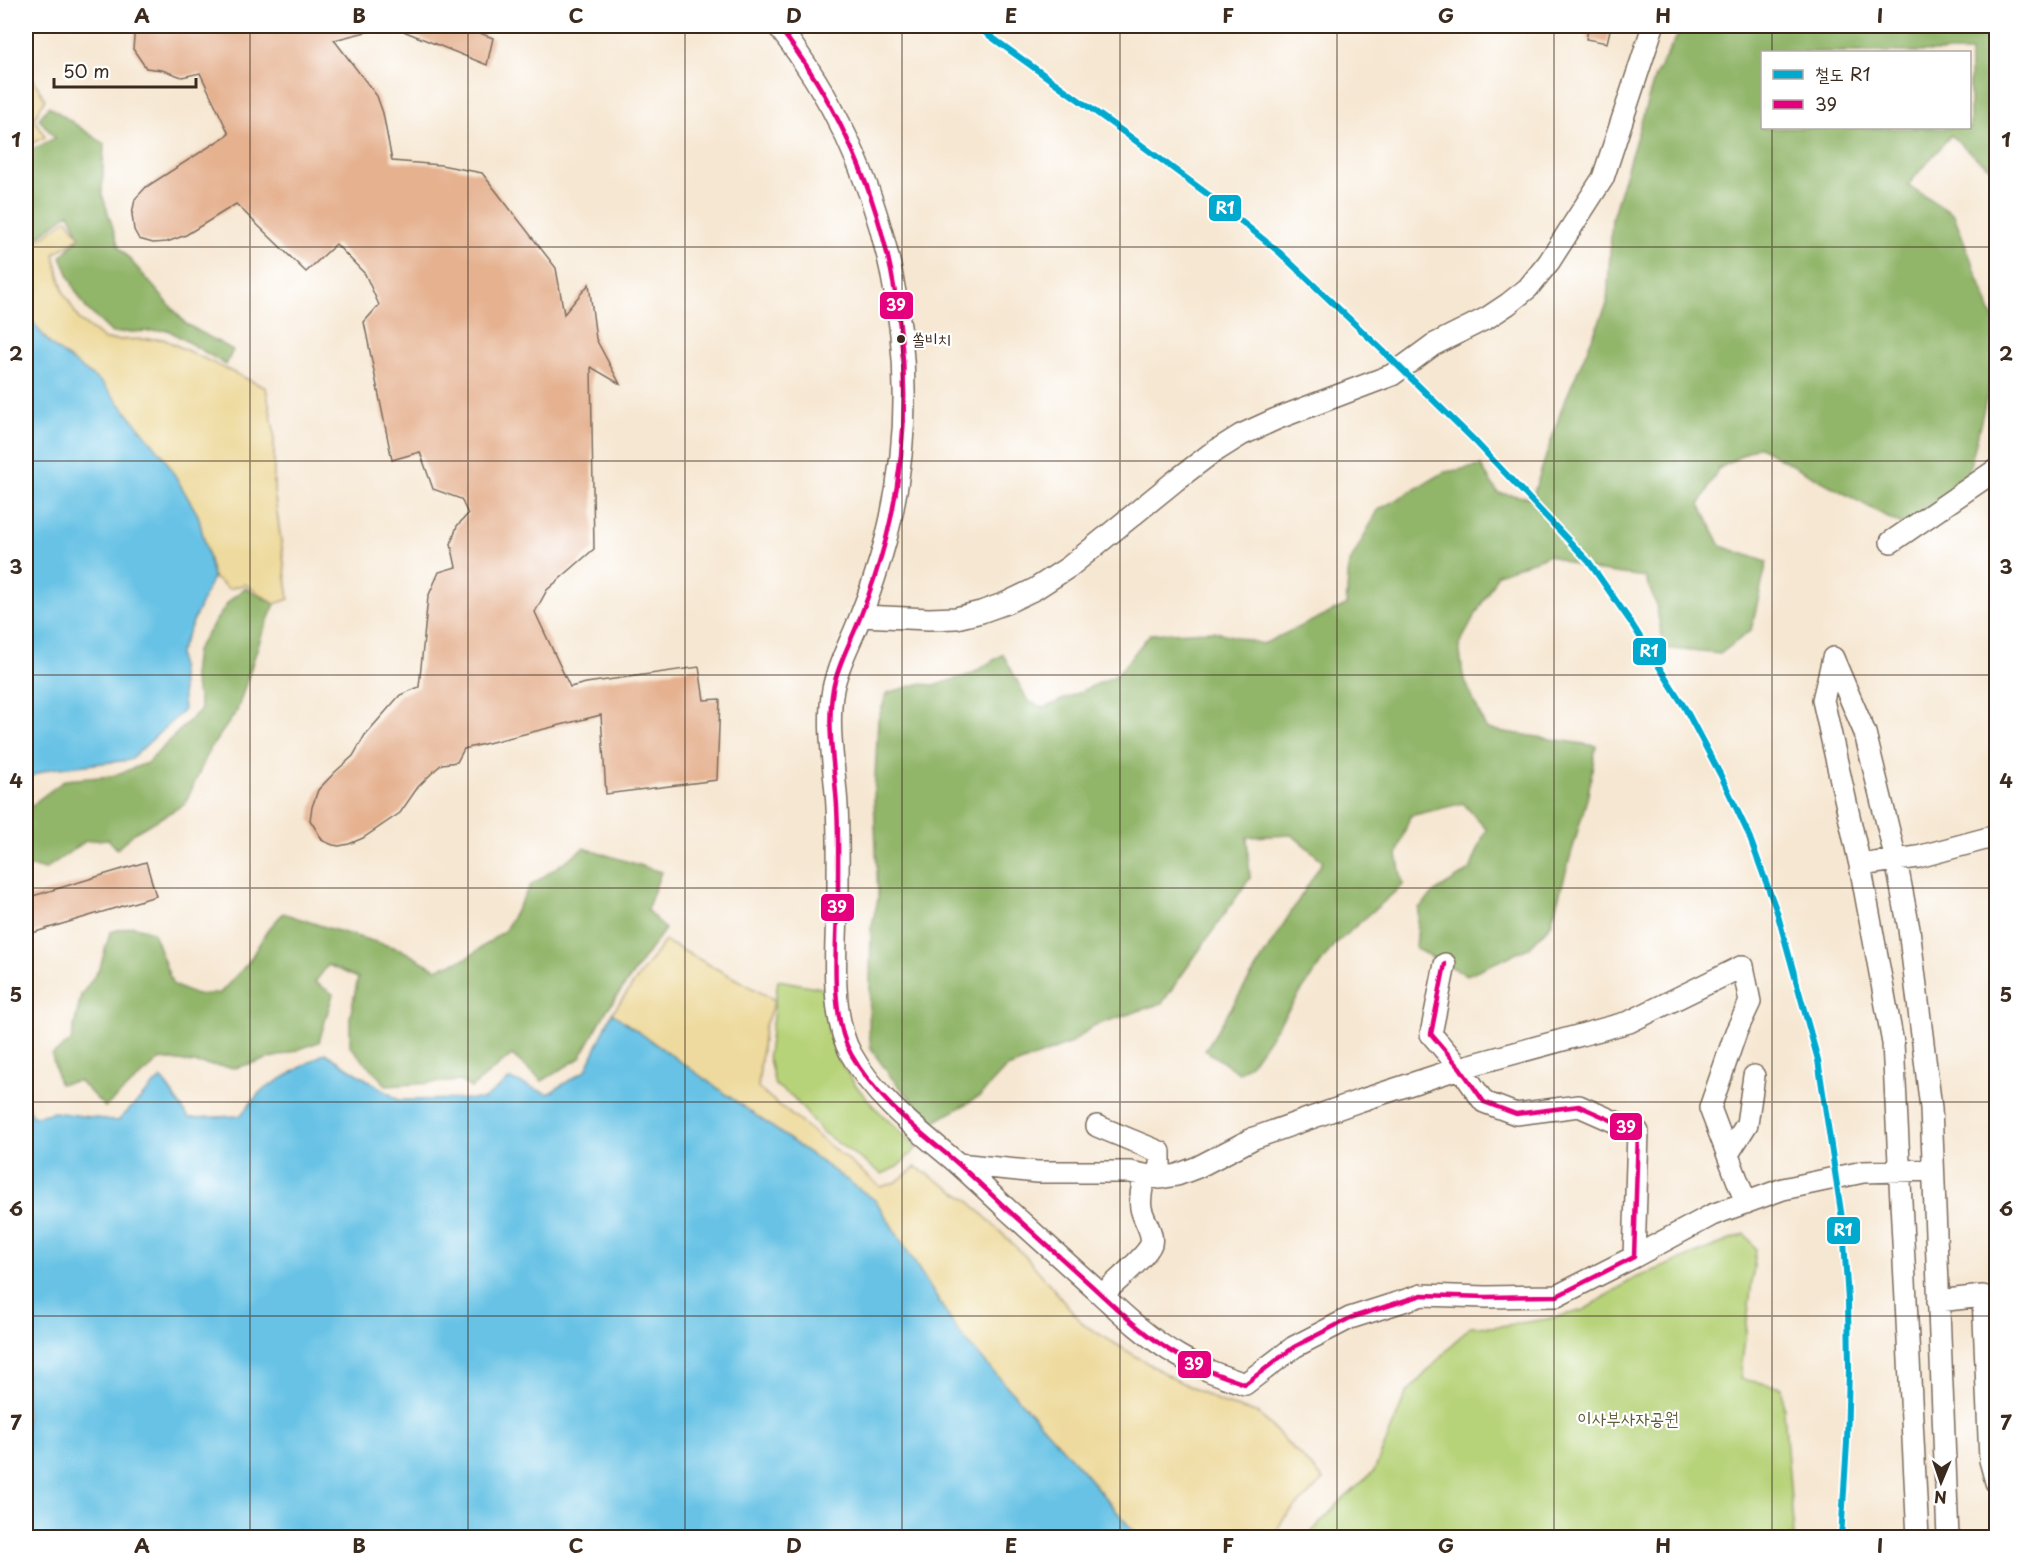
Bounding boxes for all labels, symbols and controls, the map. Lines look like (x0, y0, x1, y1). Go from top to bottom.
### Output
text: A (134, 0, 150, 30)
text: B (352, 0, 366, 30)
text: C (568, 0, 584, 30)
text: D (786, 0, 802, 30)
text: E (1005, 0, 1017, 30)
text: F (1222, 0, 1234, 30)
text: G (1438, 0, 1454, 30)
text: H (1655, 0, 1671, 30)
text: I (1877, 0, 1883, 30)
scale bar (54, 51, 196, 89)
legend (1761, 51, 1971, 129)
text: 50 m (63, 57, 110, 84)
text: 철도 R1 (1815, 60, 1871, 87)
text: 39 (1815, 90, 1837, 117)
text: 1 (11, 124, 21, 154)
text: 1 (2001, 124, 2011, 154)
line badge: R1 (1208, 194, 1242, 222)
text: R1 (1216, 195, 1235, 219)
line badge: 39 (879, 291, 914, 320)
text: 39 (886, 292, 906, 316)
place label: 쏠비치 (912, 326, 951, 350)
marker: 쏠비치 (895, 333, 907, 345)
text: 2 (9, 338, 23, 368)
text: 2 (1999, 338, 2013, 368)
text: 3 (9, 551, 23, 581)
text: 3 (1999, 551, 2013, 581)
line badge: R1 (1632, 637, 1667, 666)
text: R1 (1640, 638, 1659, 662)
text: 4 (9, 765, 23, 795)
text: 4 (1999, 765, 2013, 795)
line badge: 39 (820, 893, 855, 922)
text: 39 (827, 894, 847, 918)
text: 5 (10, 979, 22, 1009)
text: 5 (2000, 979, 2012, 1009)
line badge: 39 (1609, 1112, 1643, 1141)
text: 39 (1616, 1114, 1636, 1138)
text: 6 (9, 1193, 23, 1223)
text: 6 (1999, 1193, 2013, 1223)
line badge: R1 (1826, 1216, 1861, 1245)
text: R1 (1834, 1217, 1853, 1241)
line badge: 39 (1177, 1350, 1212, 1379)
text: 39 (1184, 1351, 1204, 1375)
park label: 이사부사자공원 (1577, 1404, 1679, 1431)
text: 7 (10, 1407, 22, 1437)
text: 7 (2000, 1407, 2012, 1437)
north arrow (1911, 1452, 1971, 1512)
text: N (1934, 1486, 1947, 1510)
text: A (134, 1530, 150, 1560)
text: B (352, 1530, 366, 1560)
text: C (568, 1530, 584, 1560)
text: D (786, 1530, 802, 1560)
text: E (1005, 1530, 1017, 1560)
text: F (1222, 1530, 1234, 1560)
text: G (1438, 1530, 1454, 1560)
text: H (1655, 1530, 1671, 1560)
text: I (1877, 1530, 1883, 1560)

